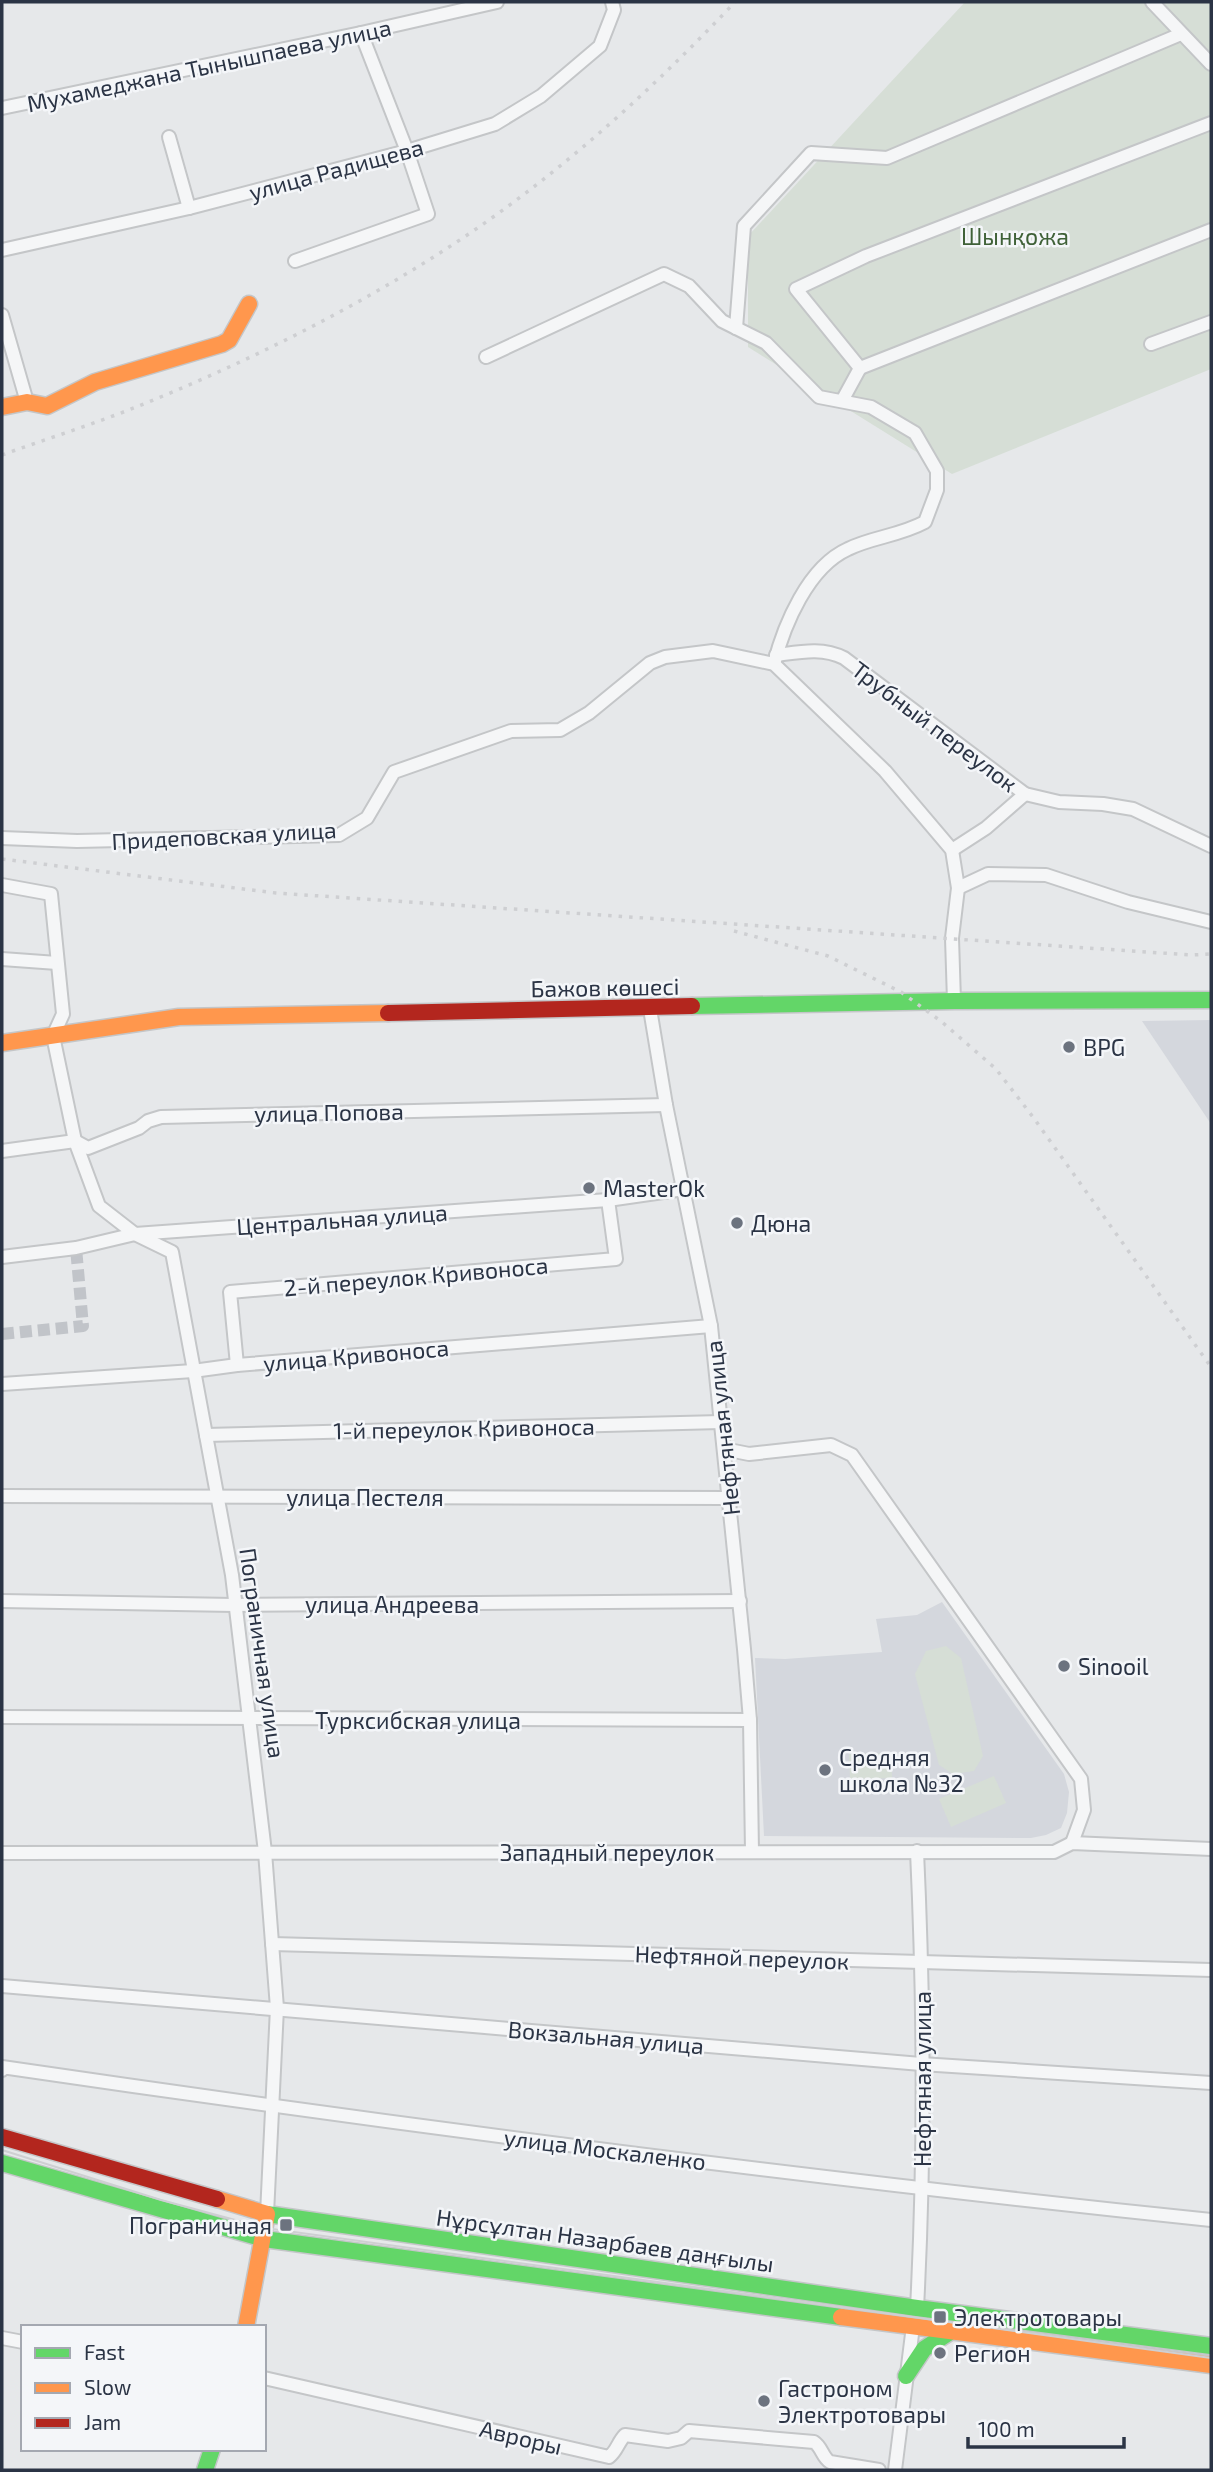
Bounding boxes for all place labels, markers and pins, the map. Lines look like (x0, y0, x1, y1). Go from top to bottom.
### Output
place label: BPG (1083, 1033, 1125, 1061)
marker: BPG (1061, 1039, 1077, 1055)
place label: MasterOk (603, 1174, 705, 1202)
marker: MasterOk (581, 1180, 597, 1196)
place label: Дюна (751, 1209, 811, 1237)
marker: Дюна (729, 1215, 745, 1231)
place label: Sinooil (1078, 1652, 1149, 1680)
marker: Sinooil (1056, 1658, 1072, 1674)
place label: Средняя школа №32 (839, 1743, 964, 1797)
marker: Средняя школа №32 (817, 1762, 833, 1778)
place label: Пограничная (129, 2211, 272, 2239)
marker: Пограничная (278, 2217, 294, 2233)
place label: Электротовары (954, 2303, 1122, 2331)
marker: Электротовары (932, 2309, 948, 2325)
place label: Регион (954, 2339, 1031, 2367)
marker: Регион (932, 2345, 948, 2361)
place label: Гастроном Электротовары (778, 2374, 946, 2428)
marker: Гастроном Электротовары (756, 2393, 772, 2409)

